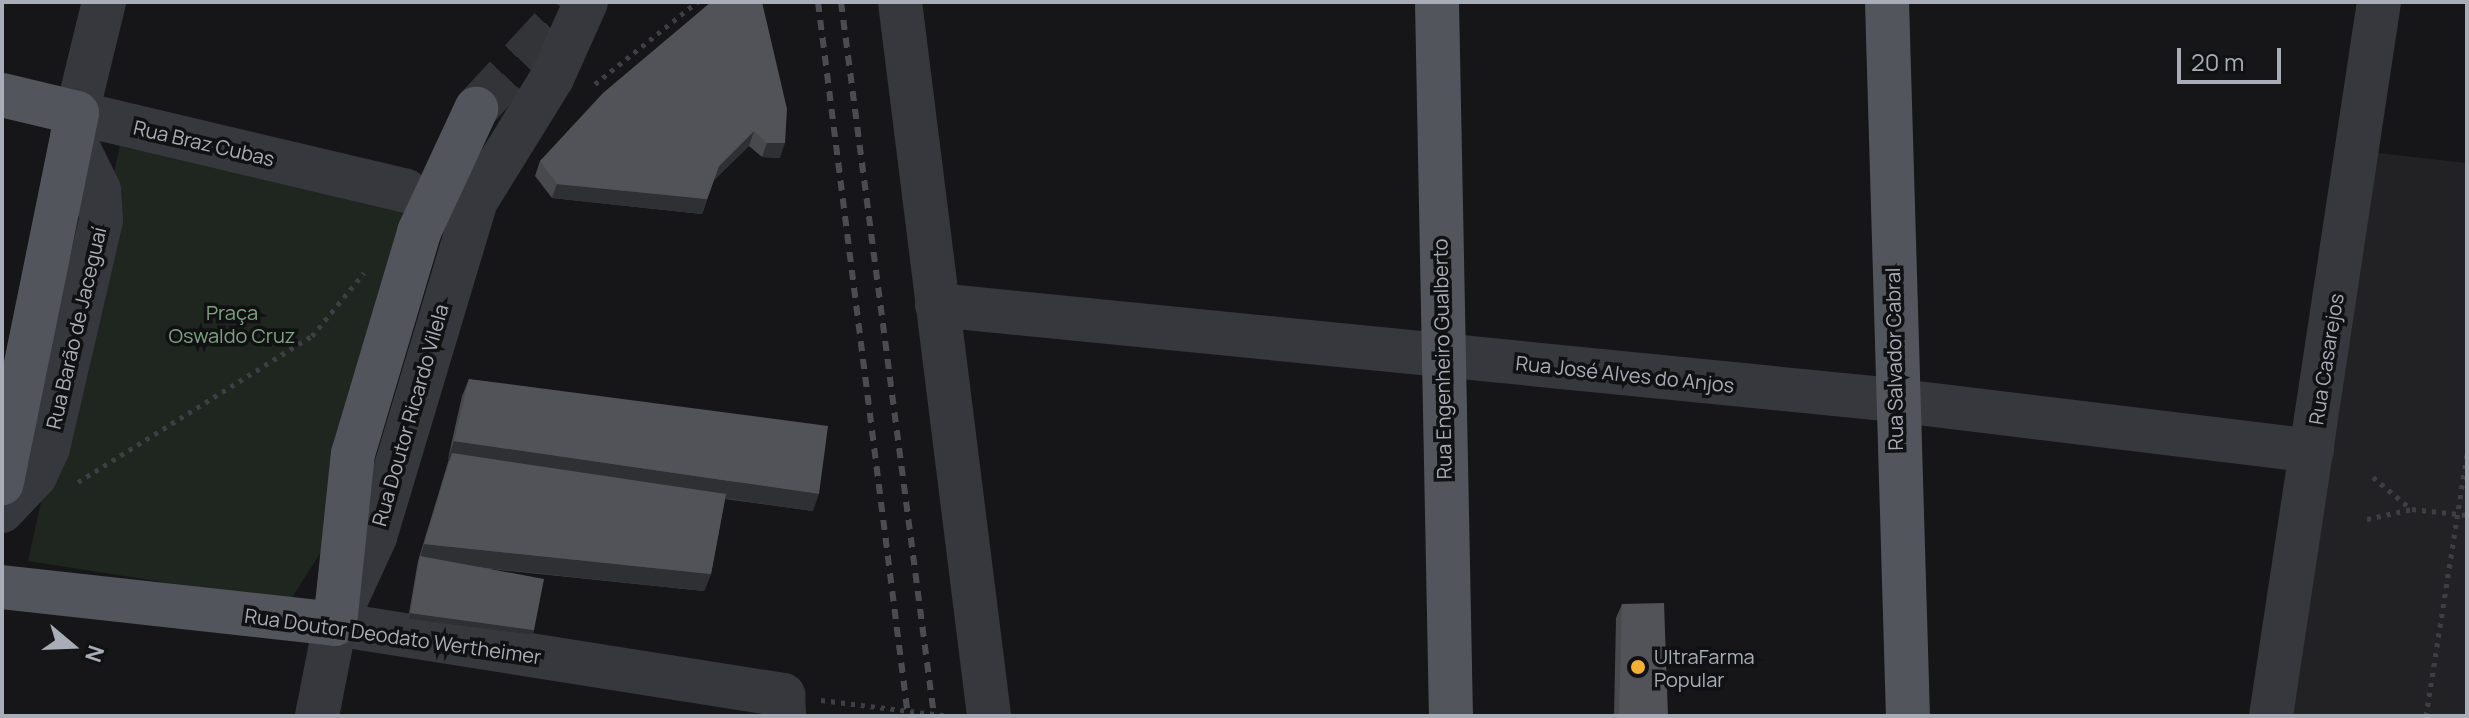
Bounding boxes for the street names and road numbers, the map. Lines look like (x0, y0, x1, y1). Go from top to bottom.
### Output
street label: Rua Braz Cubas (131, 115, 277, 171)
street label: Rua Barão de Jaceguaí (41, 225, 111, 431)
street label: Rua Engenheiro Gualberto (1428, 238, 1456, 480)
street label: Rua Salvador Cabral (1880, 267, 1908, 451)
street label: Rua Casarejos (2304, 292, 2348, 426)
street label: Rua Doutor Ricardo Vilela (367, 301, 453, 529)
street label: Rua José Alves do Anjos (1515, 351, 1735, 397)
street label: Rua Doutor Deodato Wertheimer (243, 603, 543, 669)

